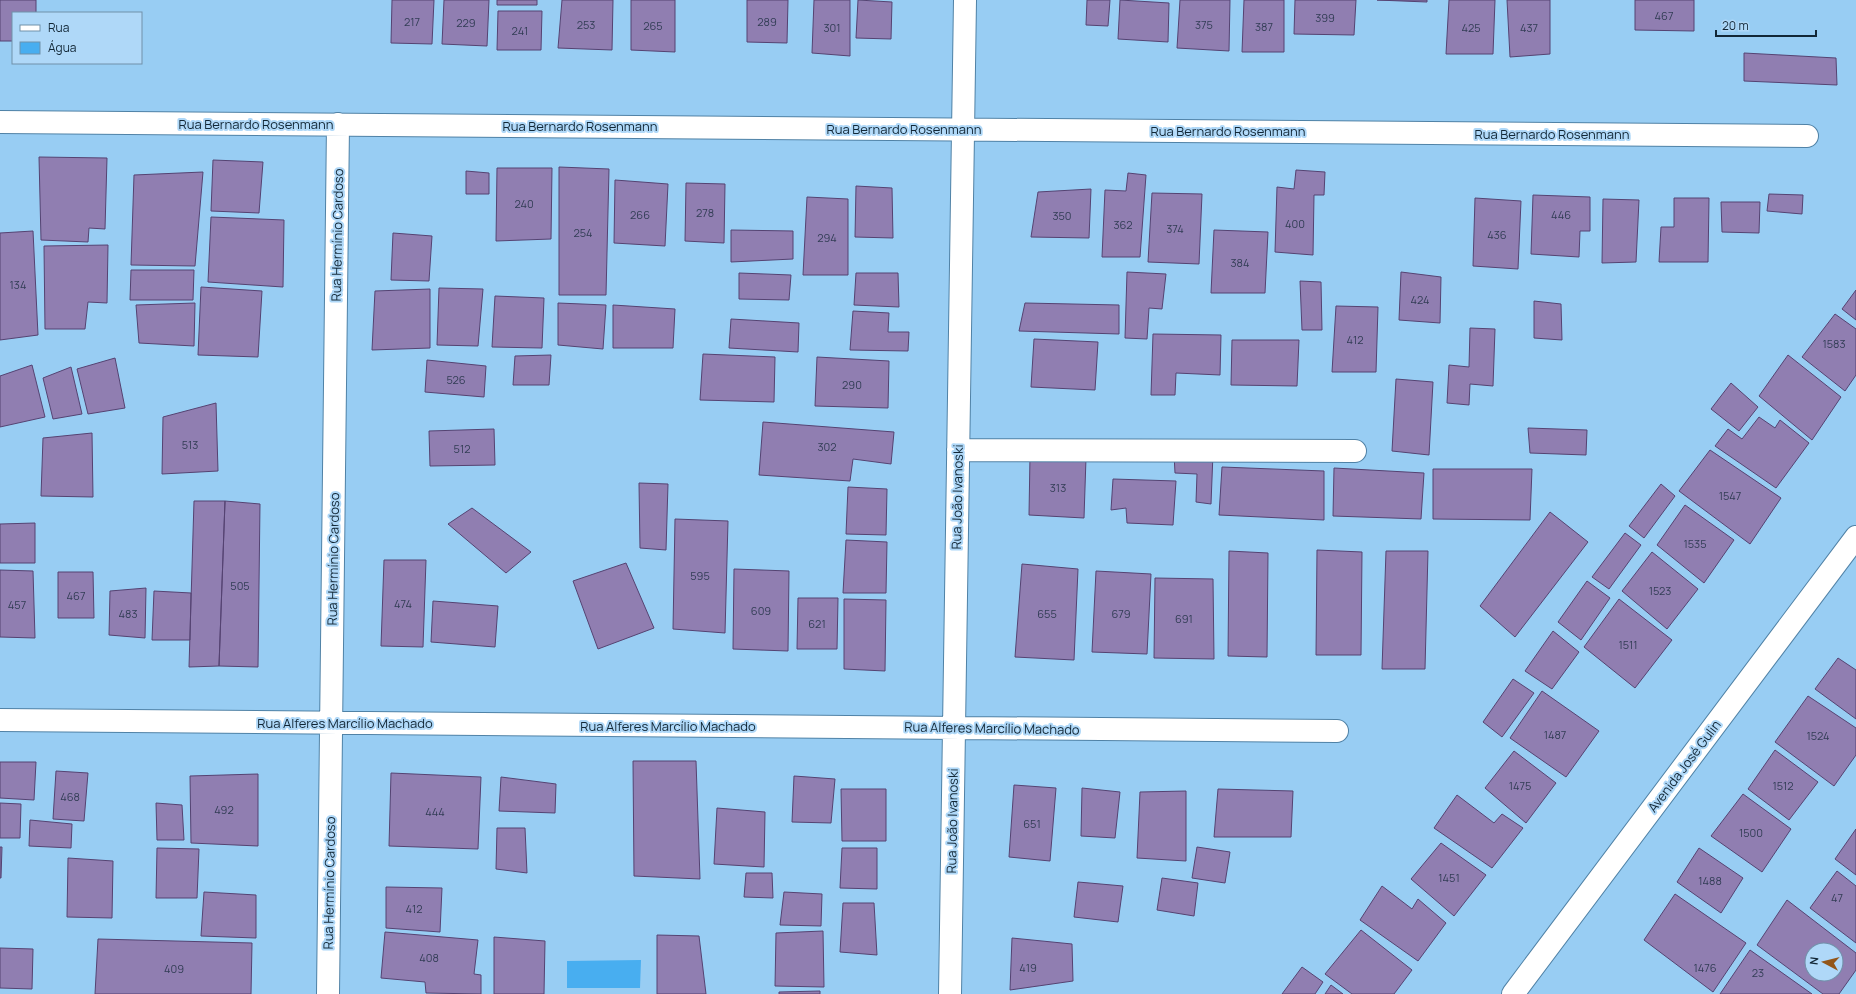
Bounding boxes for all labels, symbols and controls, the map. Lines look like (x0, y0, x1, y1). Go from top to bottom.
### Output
house number: 467 (1655, 8, 1673, 23)
house number: 399 (1315, 10, 1335, 25)
legend (12, 12, 142, 64)
scale bar (1716, 12, 1816, 38)
house number: 217 (404, 14, 420, 29)
house number: 289 (757, 14, 777, 29)
house number: 229 (456, 15, 476, 30)
house number: 253 (577, 17, 595, 32)
house number: 375 (1195, 17, 1213, 32)
text: 20 m (1722, 17, 1749, 34)
house number: 265 (643, 18, 663, 33)
text: Rua (48, 19, 69, 36)
house number: 387 (1255, 19, 1273, 34)
house number: 301 (823, 20, 841, 35)
house number: 425 (1461, 20, 1481, 35)
house number: 437 (1520, 20, 1538, 35)
house number: 241 (512, 23, 528, 38)
text: Água (48, 39, 77, 56)
street label: Rua Bernardo Rosenmann (179, 115, 333, 133)
street label: Rua Bernardo Rosenmann (503, 117, 657, 135)
street label: Rua Bernardo Rosenmann (827, 120, 981, 138)
street label: Rua Bernardo Rosenmann (1151, 122, 1305, 140)
street label: Rua Bernardo Rosenmann (1475, 125, 1629, 143)
street label: Rua Hermínio Cardoso (327, 168, 347, 302)
house number: 240 (514, 196, 534, 211)
house number: 278 (696, 205, 714, 220)
house number: 266 (630, 207, 650, 222)
house number: 446 (1551, 207, 1571, 222)
house number: 350 (1052, 208, 1072, 223)
house number: 400 (1285, 216, 1305, 231)
house number: 362 (1113, 217, 1133, 232)
house number: 374 (1166, 221, 1184, 236)
house number: 254 (573, 225, 593, 240)
house number: 436 (1487, 227, 1507, 242)
house number: 294 (817, 230, 837, 245)
house number: 384 (1231, 255, 1249, 270)
house number: 134 (10, 277, 26, 292)
house number: 424 (1410, 292, 1430, 307)
house number: 412 (1346, 332, 1364, 347)
house number: 1583 (1822, 336, 1846, 351)
house number: 526 (446, 372, 466, 387)
house number: 290 (842, 377, 862, 392)
house number: 513 (182, 437, 198, 452)
house number: 302 (817, 439, 837, 454)
house number: 512 (454, 441, 470, 456)
street label: Rua João Ivanoski (947, 444, 967, 550)
house number: 313 (1050, 480, 1066, 495)
house number: 1547 (1719, 488, 1741, 503)
street label: Rua Hermínio Cardoso (323, 492, 343, 626)
house number: 1535 (1683, 536, 1707, 551)
house number: 595 (690, 568, 710, 583)
house number: 505 (230, 578, 250, 593)
house number: 1523 (1649, 583, 1671, 598)
house number: 467 (67, 588, 85, 603)
house number: 474 (394, 596, 412, 611)
house number: 457 (8, 597, 26, 612)
house number: 609 (751, 603, 771, 618)
house number: 483 (119, 606, 137, 621)
house number: 655 (1037, 606, 1057, 621)
house number: 679 (1111, 606, 1131, 621)
house number: 691 (1175, 611, 1193, 626)
house number: 621 (808, 616, 826, 631)
house number: 1511 (1618, 637, 1638, 652)
street label: Rua Alferes Marcílio Machado (257, 714, 433, 732)
street label: Avenida José Gulin (1643, 716, 1725, 816)
street label: Rua Alferes Marcílio Machado (580, 717, 756, 735)
street label: Rua Alferes Marcílio Machado (904, 717, 1080, 739)
house number: 1487 (1544, 727, 1566, 742)
house number: 1524 (1807, 728, 1829, 743)
street label: Rua João Ivanoski (942, 768, 962, 874)
house number: 1475 (1509, 778, 1531, 793)
house number: 1512 (1772, 778, 1794, 793)
house number: 468 (60, 789, 80, 804)
house number: 492 (214, 802, 234, 817)
house number: 444 (425, 804, 445, 819)
street label: Rua Hermínio Cardoso (319, 816, 339, 950)
house number: 651 (1023, 816, 1041, 831)
house number: 1500 (1739, 825, 1763, 840)
house number: 1451 (1438, 870, 1460, 885)
house number: 1488 (1698, 873, 1722, 888)
house number: 47 (1831, 890, 1843, 905)
house number: 412 (405, 901, 423, 916)
north arrow (1804, 942, 1844, 982)
house number: 408 (419, 950, 439, 965)
text: N (1806, 956, 1822, 966)
house number: 419 (1019, 960, 1037, 975)
house number: 1476 (1693, 960, 1717, 975)
house number: 409 (164, 961, 184, 976)
house number: 23 (1752, 965, 1764, 980)

